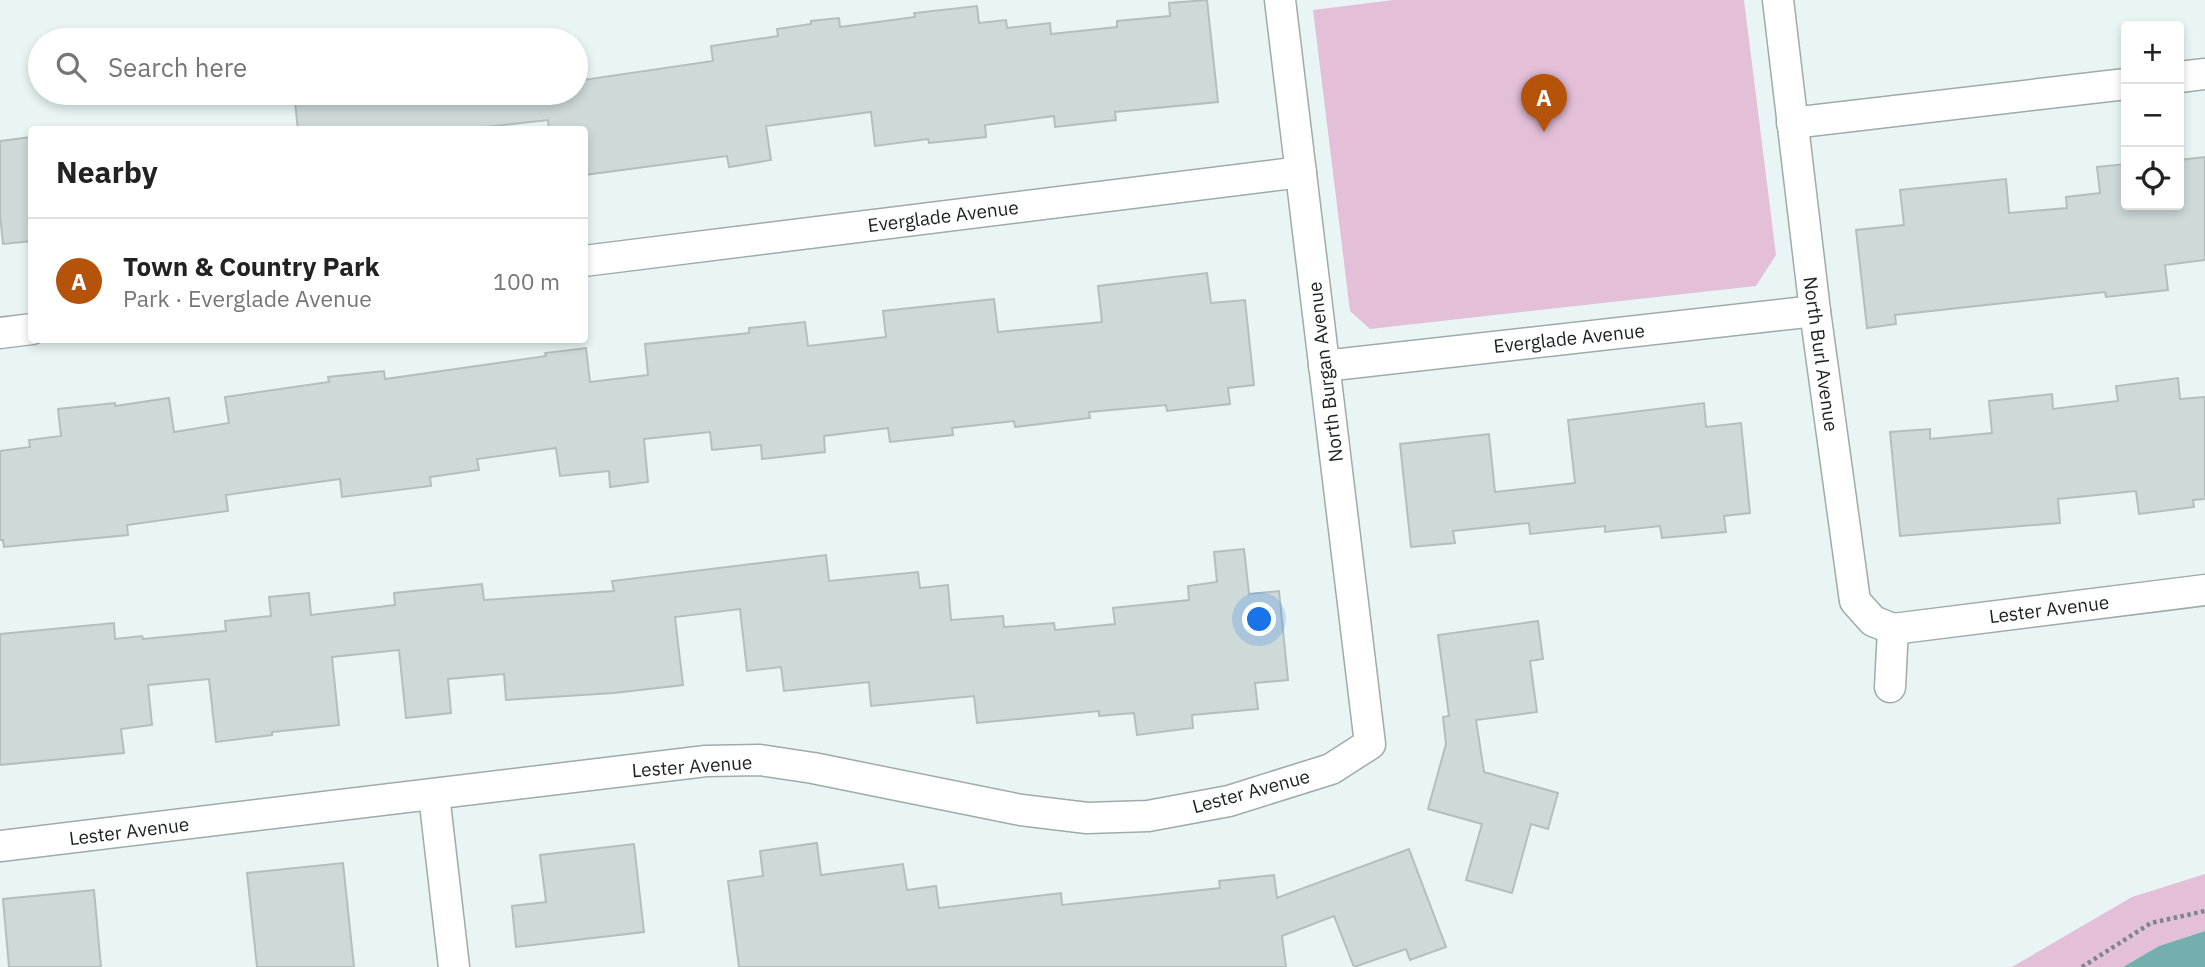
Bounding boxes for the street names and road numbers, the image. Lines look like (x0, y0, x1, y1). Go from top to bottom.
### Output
street label: Everglade Avenue (866, 195, 1020, 237)
street label: North Burl Avenue (1798, 275, 1844, 433)
street label: North Burgan Avenue (1302, 280, 1348, 464)
street label: Everglade Avenue (1492, 318, 1646, 358)
street label: Lester Avenue (1988, 590, 2110, 628)
street label: Lester Avenue (631, 750, 753, 782)
street label: Lester Avenue (1190, 764, 1312, 818)
street label: Lester Avenue (68, 812, 190, 850)

